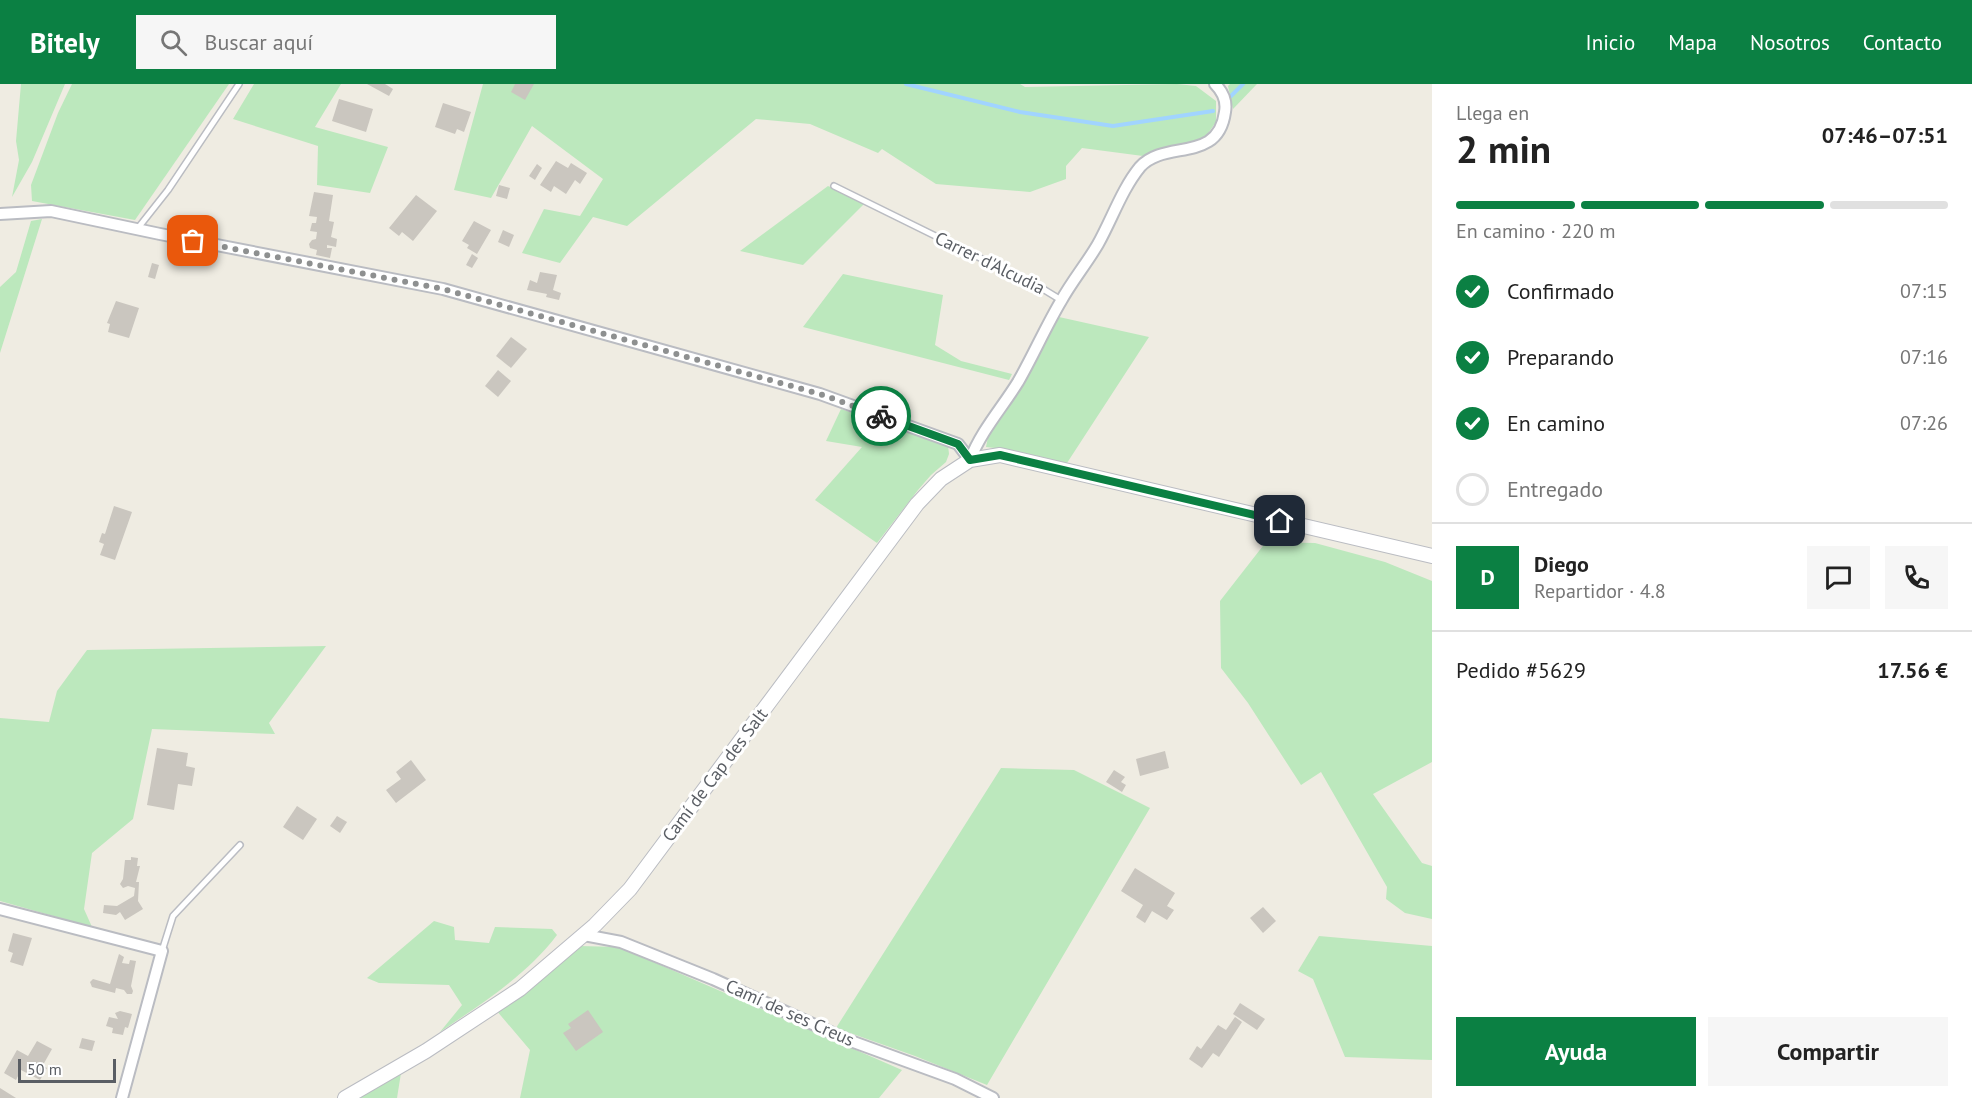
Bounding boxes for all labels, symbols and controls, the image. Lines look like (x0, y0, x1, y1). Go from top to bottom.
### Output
search box (136, 15, 556, 69)
text: Bitely (30, 24, 100, 61)
icon: search (157, 26, 190, 59)
text: Buscar aquí (205, 28, 313, 56)
text: Inicio (1586, 29, 1635, 56)
text: Mapa (1668, 29, 1717, 56)
text: Nosotros (1750, 29, 1830, 56)
text: Contacto (1863, 29, 1942, 56)
text: Llega en (1456, 100, 1529, 126)
text: 07:46–07:51 (1822, 121, 1948, 149)
text: 2 min (1456, 123, 1551, 174)
pin (167, 215, 218, 266)
text: En camino · 220 m (1456, 218, 1616, 244)
icon: bag (176, 224, 209, 257)
street label: Carrer d'Alcudia (931, 226, 1049, 299)
icon: check (1456, 275, 1489, 308)
text: Confirmado (1507, 277, 1614, 305)
text: 07:15 (1900, 278, 1948, 304)
icon: check (1456, 341, 1489, 374)
text: Preparando (1507, 343, 1614, 371)
text: 07:16 (1900, 344, 1948, 370)
courier (851, 386, 911, 446)
icon: bike (865, 400, 898, 433)
icon: check (1456, 407, 1489, 440)
text: En camino (1507, 409, 1605, 437)
text: 07:26 (1900, 410, 1948, 436)
text: Entregado (1507, 475, 1603, 503)
pin (1254, 495, 1305, 546)
icon: home (1263, 504, 1296, 537)
button: chat (1807, 546, 1870, 609)
button: phone (1885, 546, 1948, 609)
text: Diego (1534, 550, 1589, 578)
text: D (1480, 563, 1495, 591)
text: Repartidor · 4.8 (1534, 578, 1666, 604)
text: Pedido #5629 (1456, 656, 1586, 684)
text: 17.56 € (1877, 656, 1948, 684)
street label: Camí de Cap des Salt (657, 703, 772, 846)
street label: Camí de ses Creus (722, 974, 858, 1051)
button: Ayuda (1456, 1017, 1696, 1086)
button: Compartir (1708, 1017, 1948, 1086)
scale bar (18, 1056, 116, 1084)
text: 50 m (27, 1059, 62, 1079)

